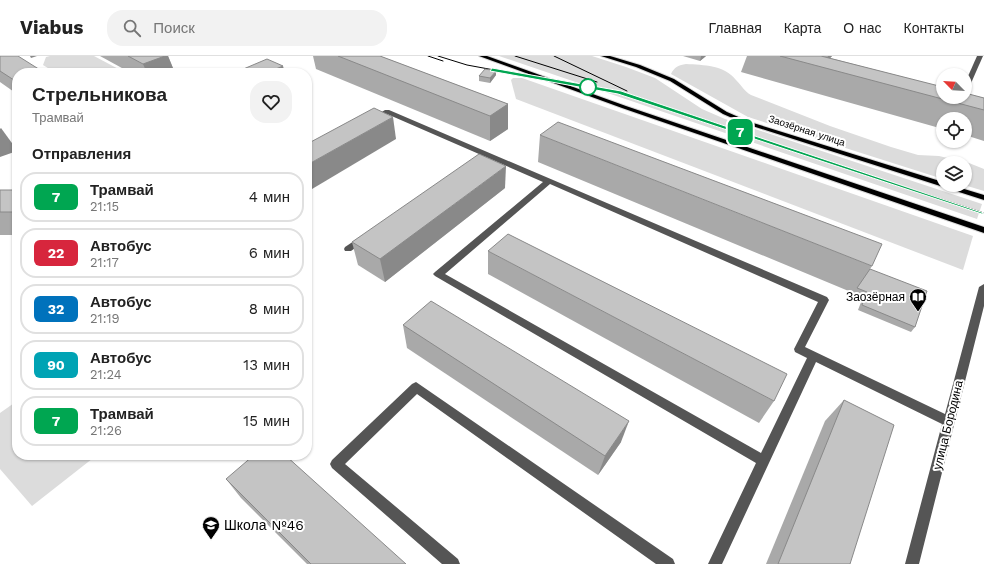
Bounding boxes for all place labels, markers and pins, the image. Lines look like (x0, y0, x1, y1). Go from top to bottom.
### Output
unlabelled marker (579, 78, 597, 96)
library icon: Заозёрная (908, 287, 928, 312)
place label: Заозёрная (846, 290, 905, 304)
school or university icon: Школа №46 (201, 515, 221, 540)
place label: Школа №46 (224, 517, 304, 533)

